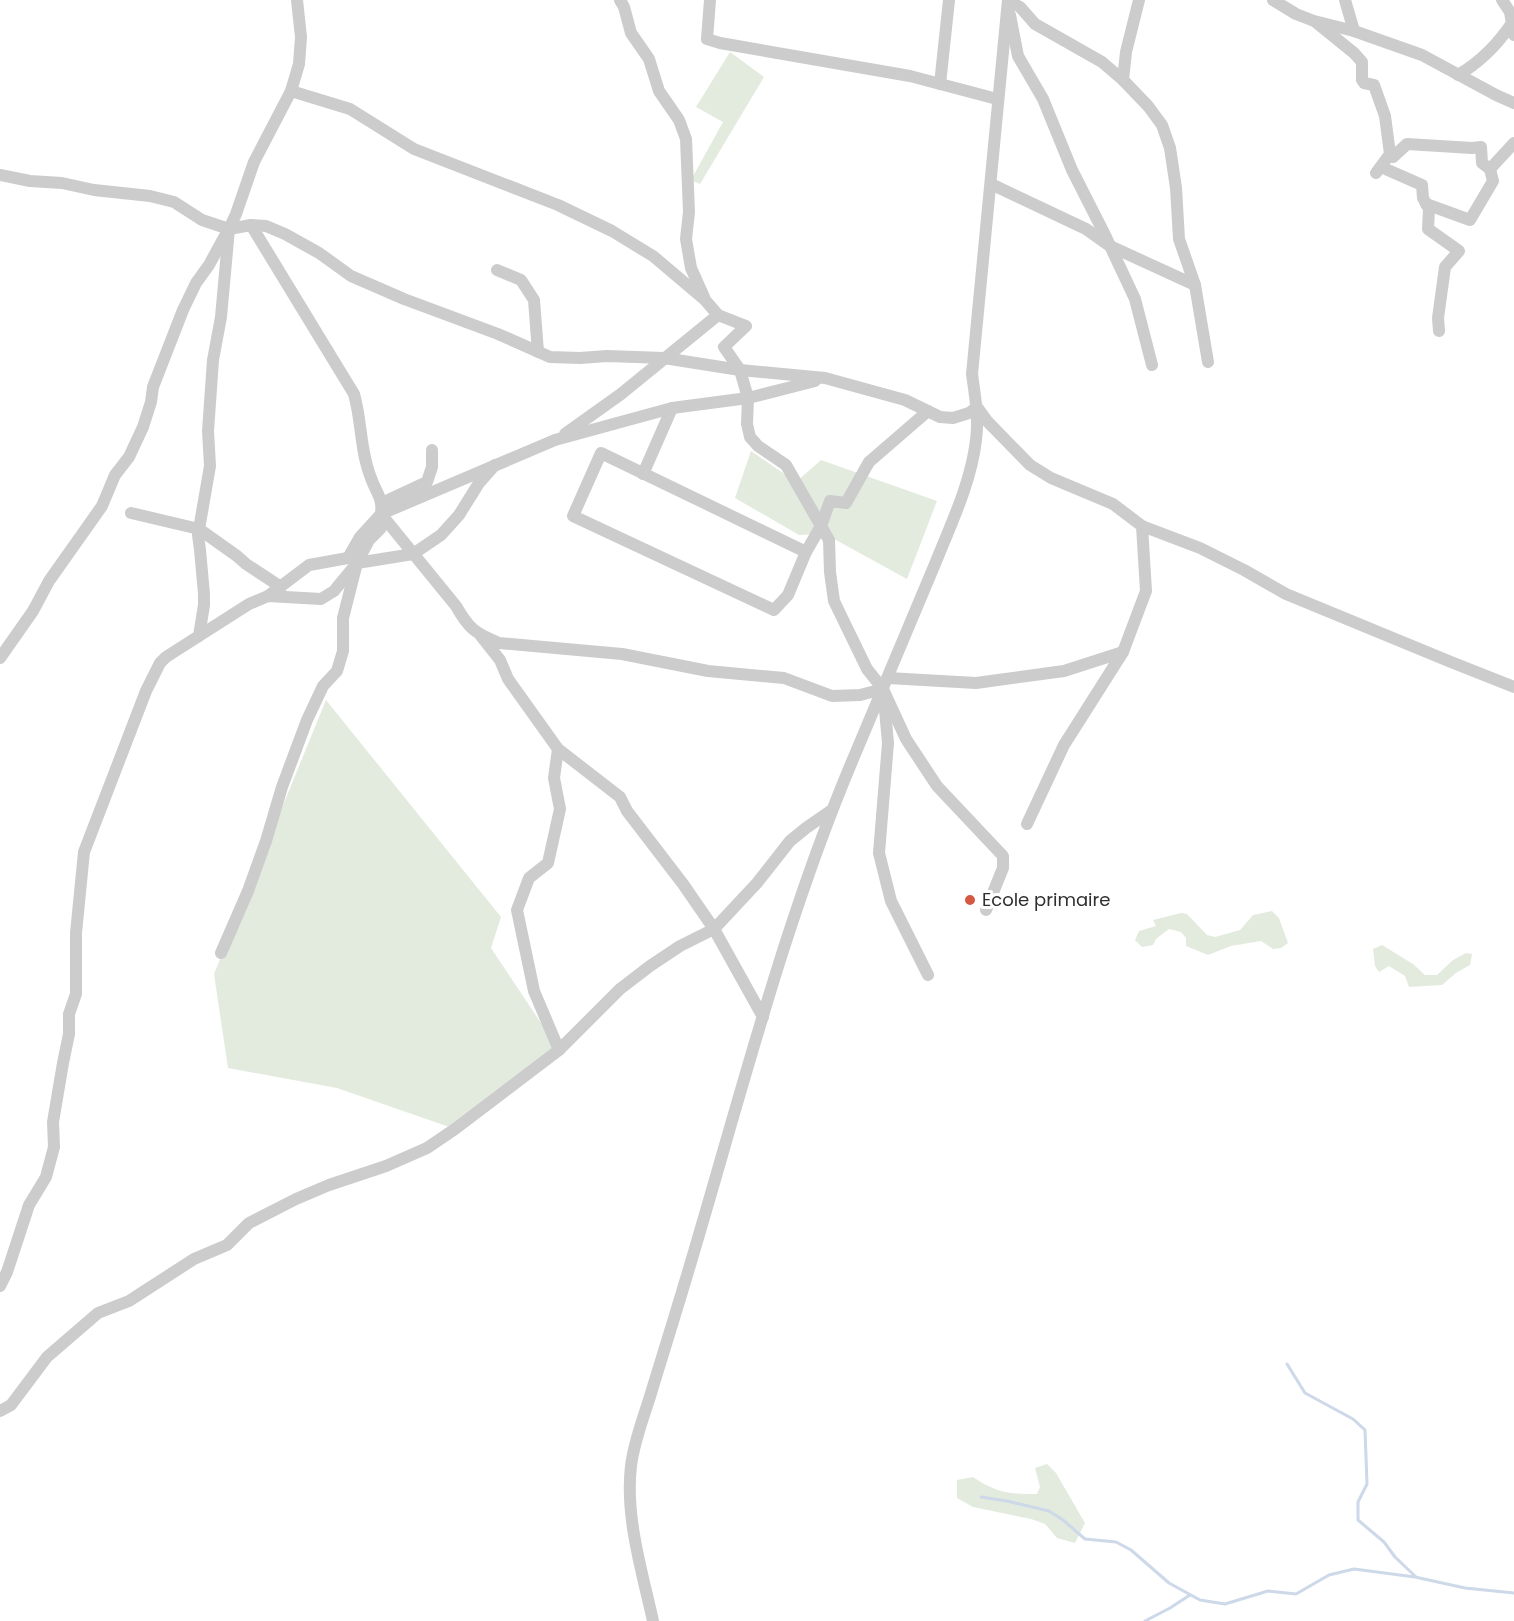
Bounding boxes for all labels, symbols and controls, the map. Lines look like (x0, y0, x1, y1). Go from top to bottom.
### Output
place label: Ecole primaire (982, 887, 1110, 912)
marker: Ecole primaire (963, 893, 977, 907)

